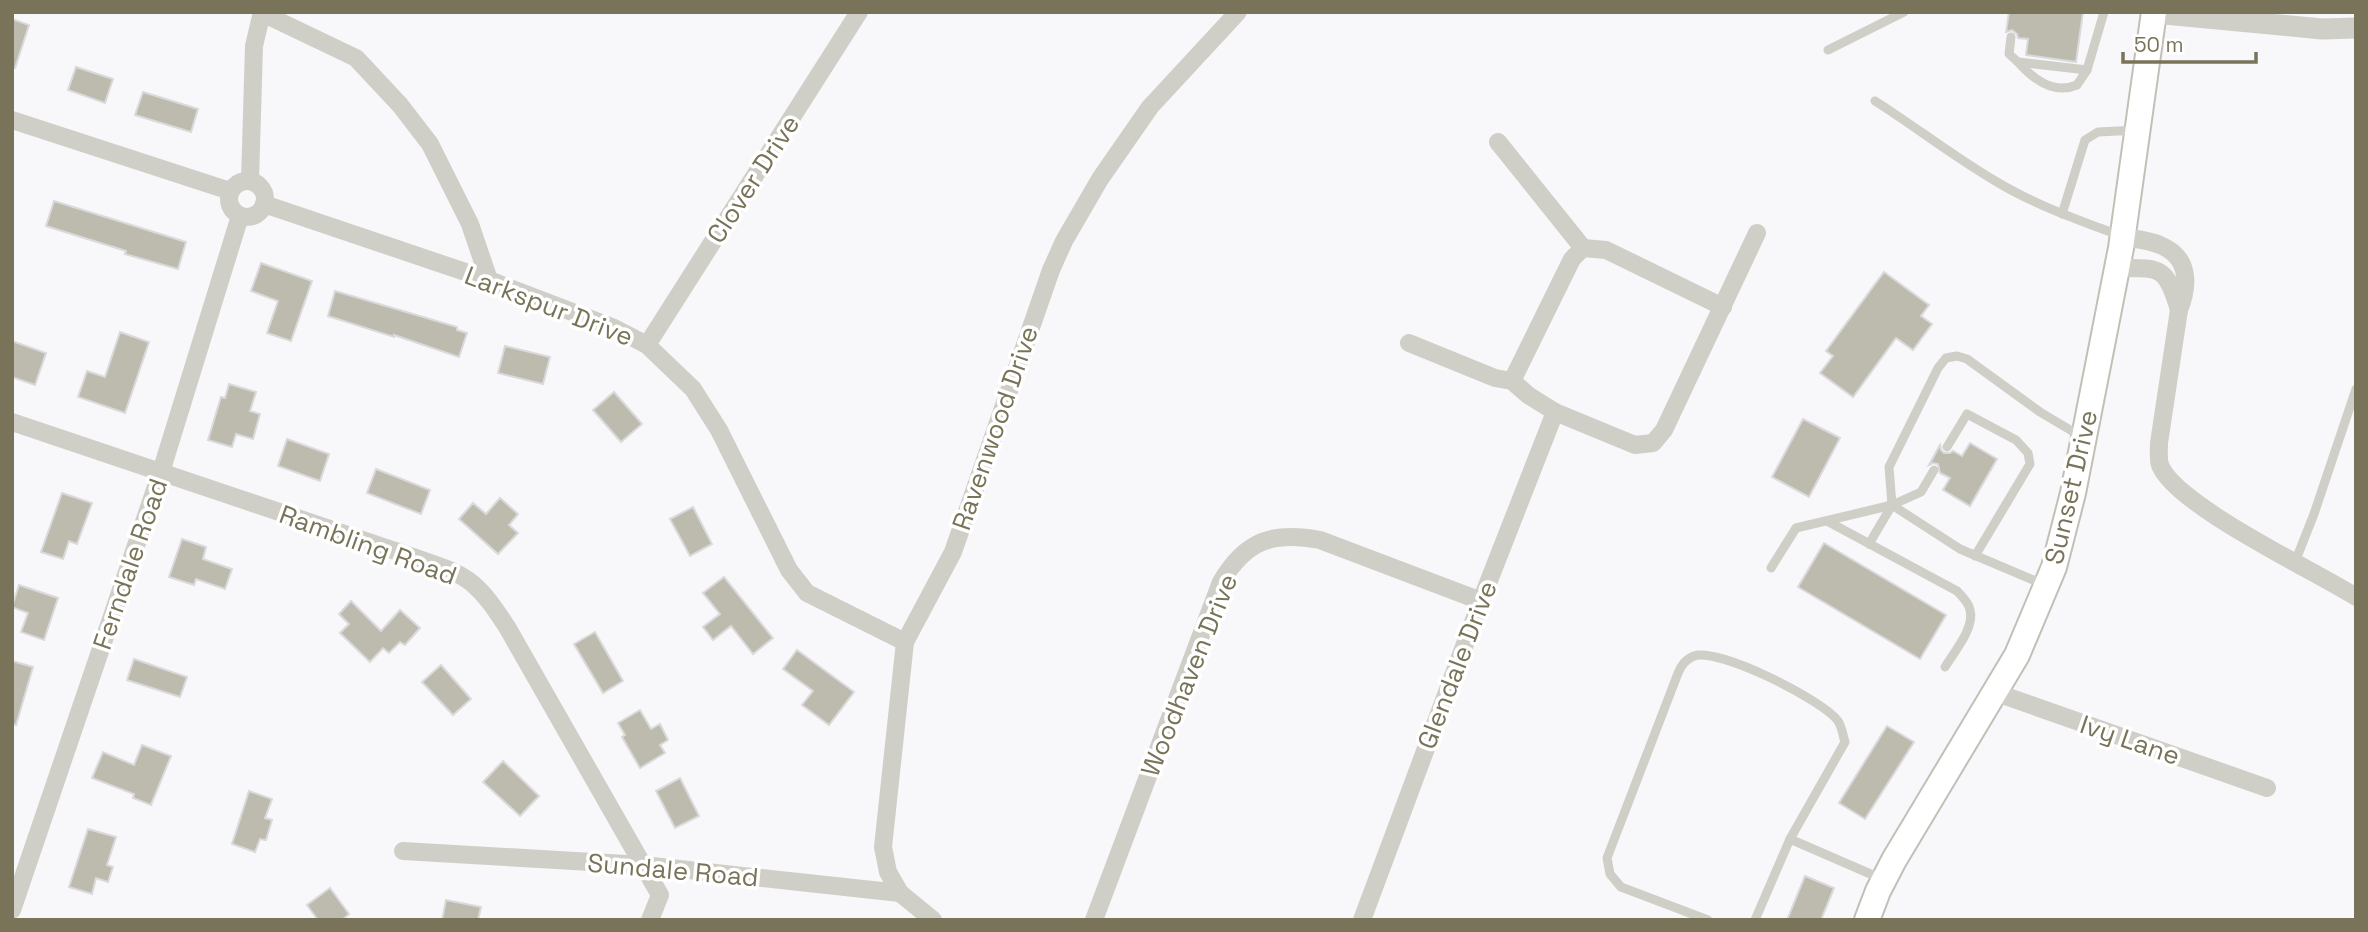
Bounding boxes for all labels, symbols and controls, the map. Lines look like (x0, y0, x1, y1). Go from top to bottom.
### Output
scale bar (2123, 21, 2256, 65)
text: 50 m (2134, 31, 2184, 58)
street label: Clover Drive (699, 108, 807, 250)
street label: Larkspur Drive (460, 258, 638, 354)
street label: Ravenwood Drive (944, 321, 1046, 535)
street label: Sunset Drive (2037, 407, 2105, 567)
street label: Ferndale Road (85, 474, 175, 654)
street label: Rambling Road (275, 497, 461, 593)
street label: Woodhaven Drive (1133, 569, 1245, 781)
street label: Glendale Drive (1409, 576, 1505, 754)
street label: Ivy Lane (2076, 707, 2184, 773)
street label: Sundale Road (586, 846, 760, 894)

